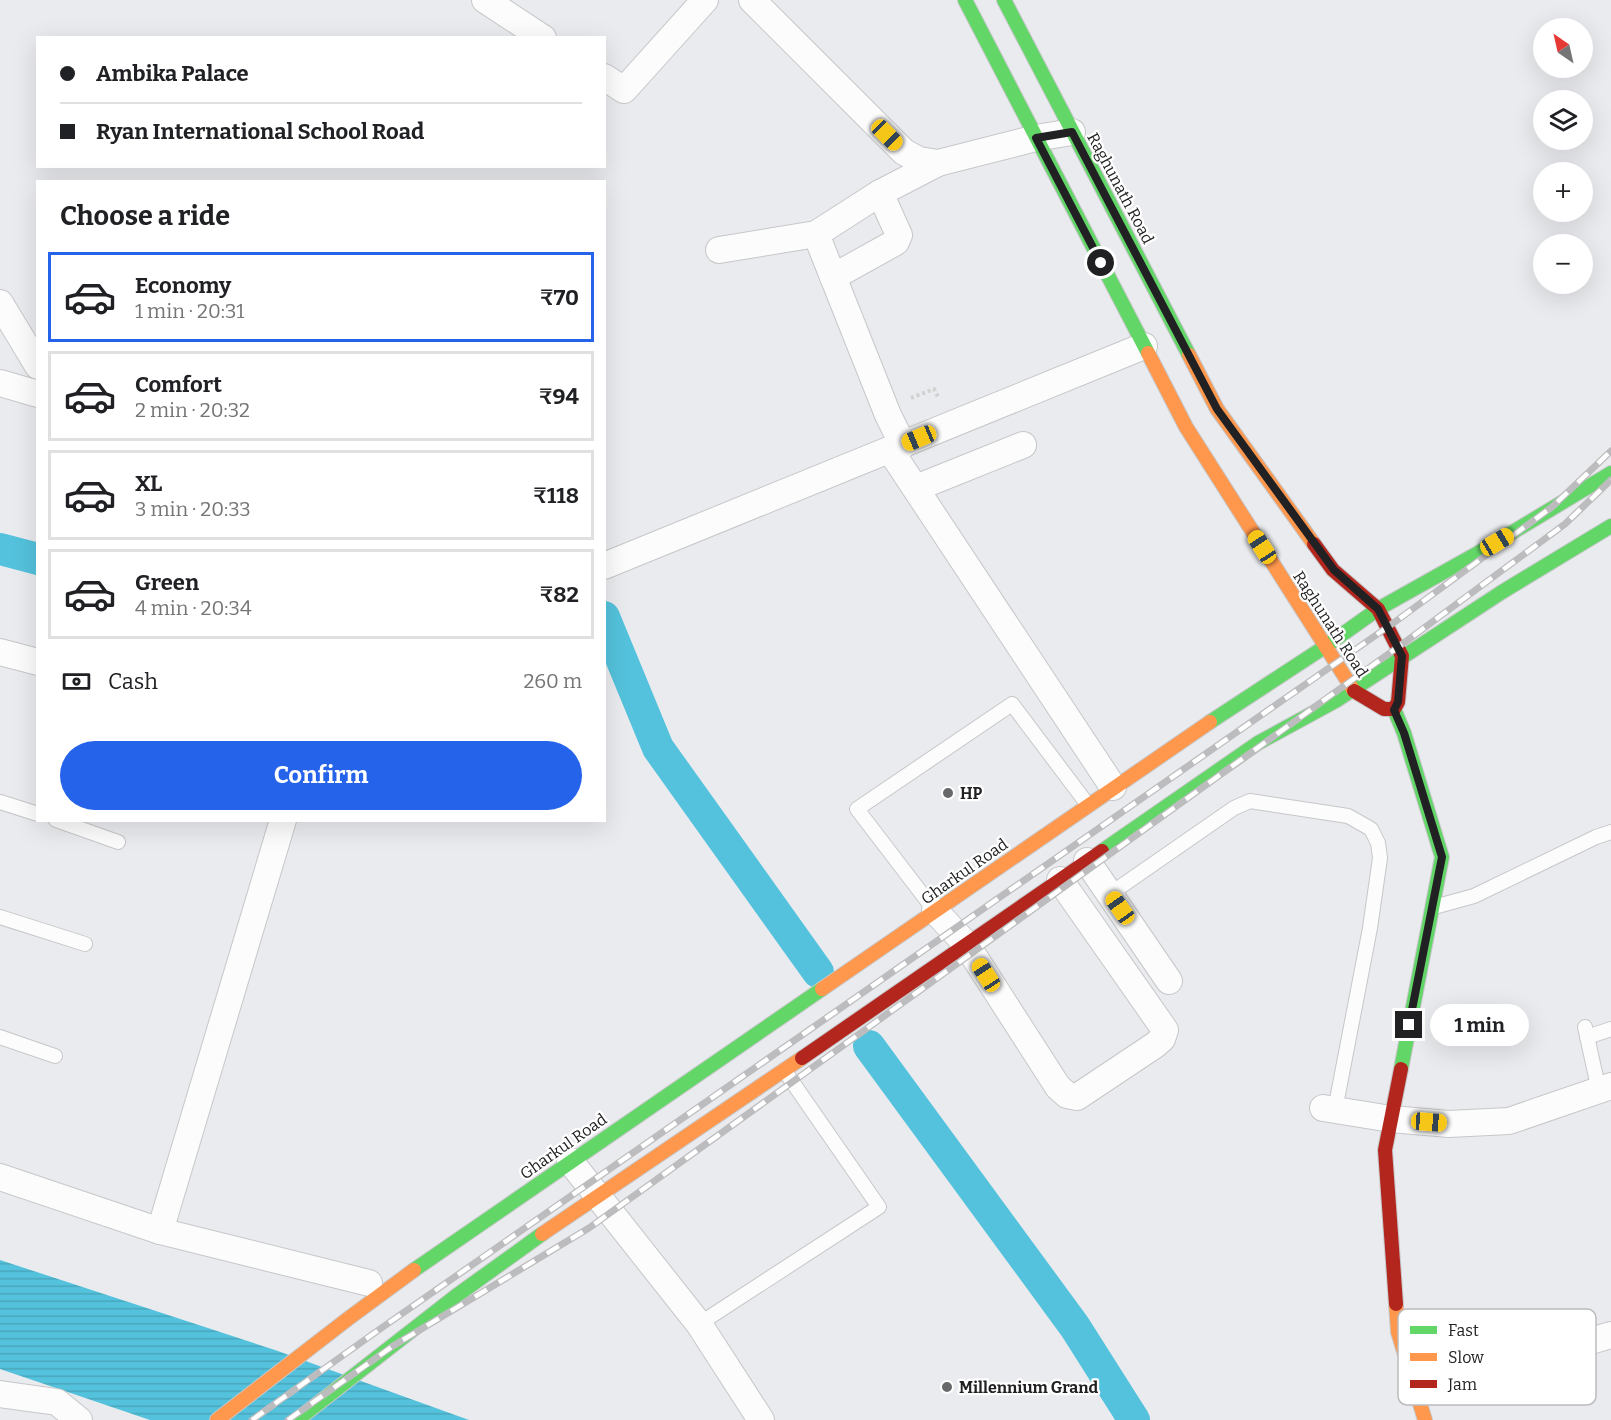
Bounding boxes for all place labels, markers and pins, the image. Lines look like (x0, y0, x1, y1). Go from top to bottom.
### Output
place label: HP (960, 784, 983, 803)
marker: HP (941, 786, 955, 800)
place label: Millennium Grand (959, 1378, 1099, 1397)
marker: Millennium Grand (940, 1380, 954, 1394)

